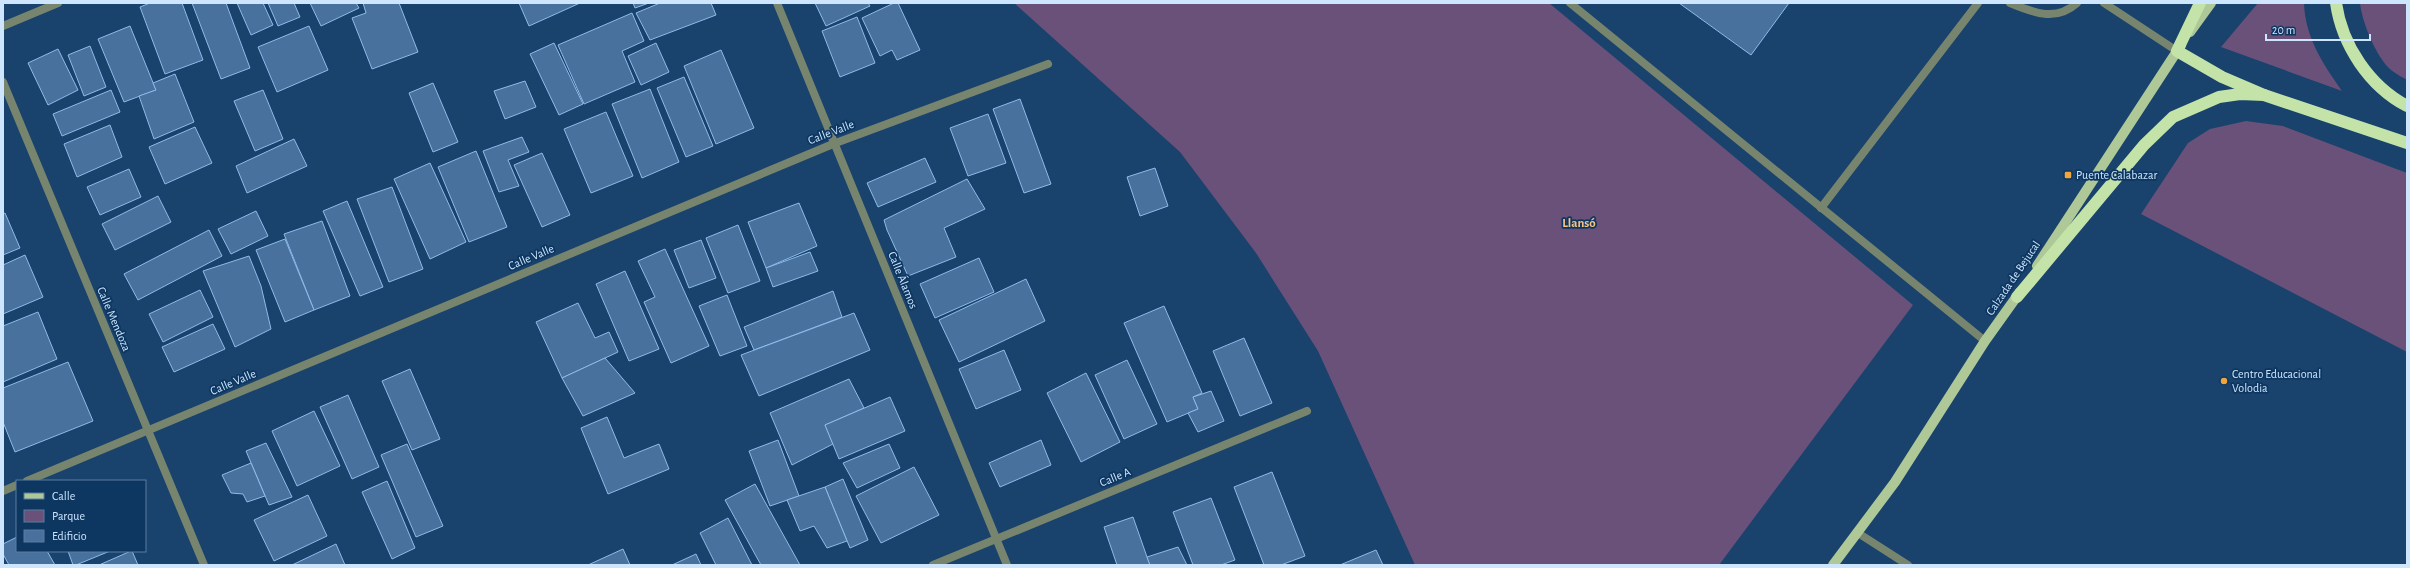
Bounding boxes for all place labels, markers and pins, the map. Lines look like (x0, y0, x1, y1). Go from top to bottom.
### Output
place label: Puente Calabazar (2076, 169, 2157, 181)
marker: Puente Calabazar (2063, 170, 2073, 180)
place label: Centro Educacional Volodia (2232, 368, 2321, 394)
marker: Centro Educacional Volodia (2219, 376, 2229, 386)

